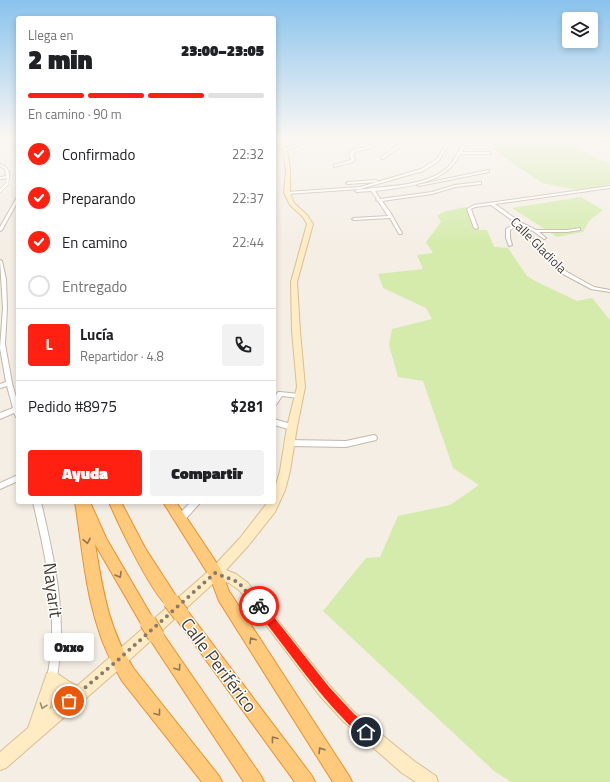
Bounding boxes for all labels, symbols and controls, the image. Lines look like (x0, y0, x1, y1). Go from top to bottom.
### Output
map controls (562, 12, 598, 48)
button: layers (562, 12, 598, 48)
text: Llega en (28, 25, 73, 45)
text: 23:00–23:05 (181, 39, 264, 62)
text: 2 min (28, 40, 93, 79)
text: En camino · 90 m (28, 104, 122, 124)
icon: check (28, 143, 50, 165)
text: Confirmado (62, 143, 135, 166)
text: 22:32 (232, 144, 264, 164)
icon: check (28, 187, 50, 209)
text: Preparando (62, 187, 136, 210)
text: 22:37 (232, 188, 264, 208)
street label: Calle Gladiola (506, 212, 572, 278)
icon: check (28, 231, 50, 253)
text: En camino (62, 231, 128, 254)
text: 22:44 (232, 232, 264, 252)
text: Entregado (62, 275, 127, 298)
text: Lucía (80, 323, 114, 346)
button: phone (222, 324, 264, 366)
text: L (45, 333, 53, 356)
text: Repartidor · 4.8 (80, 346, 164, 366)
text: Pedido #8975 (28, 395, 117, 418)
text: $281 (230, 395, 264, 418)
button: Ayuda (28, 450, 142, 496)
button: Compartir (150, 450, 264, 496)
one-way arrow (82, 537, 91, 544)
street label: Nayarit (36, 561, 70, 620)
one-way arrow (115, 571, 122, 578)
courier (239, 586, 279, 626)
icon: bike (248, 595, 270, 617)
street label: Calle Periférico (174, 612, 264, 718)
callout: Oxxo (44, 633, 94, 661)
text: Oxxo (54, 637, 84, 657)
one-way arrow (249, 637, 256, 644)
one-way arrow (173, 664, 181, 671)
pin (52, 684, 86, 718)
icon: bag (58, 690, 80, 712)
one-way arrow (39, 702, 47, 709)
one-way arrow (154, 709, 161, 716)
pin (349, 715, 383, 749)
icon: home (355, 721, 377, 743)
one-way arrow (272, 737, 279, 744)
one-way arrow (319, 747, 326, 754)

